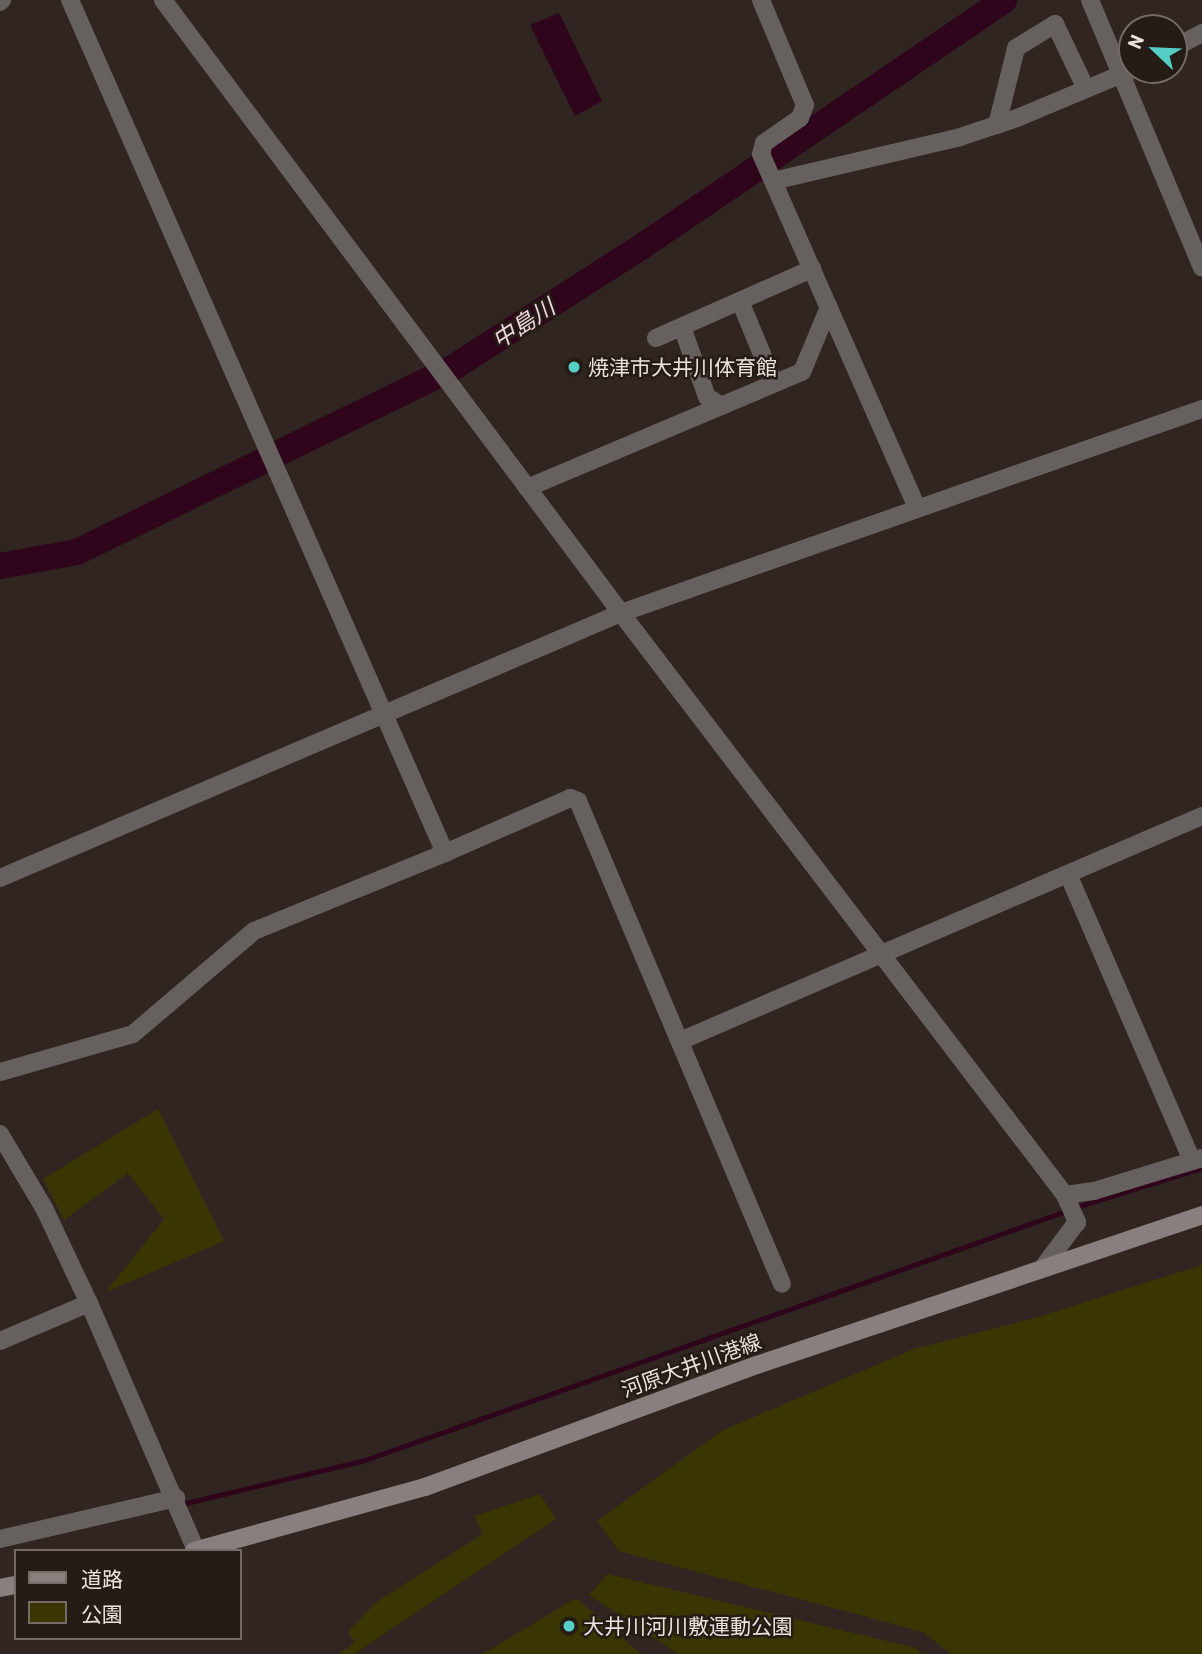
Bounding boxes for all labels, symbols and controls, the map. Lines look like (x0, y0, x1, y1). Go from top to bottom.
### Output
north arrow (1118, 14, 1188, 84)
text: N (1122, 31, 1148, 52)
water label: 中島川 (487, 293, 559, 353)
place label: 焼津市大井川体育館 (588, 354, 777, 380)
marker: 焼津市大井川体育館 (566, 359, 582, 375)
street label: 河原大井川港線 (618, 1328, 764, 1402)
legend (14, 1549, 242, 1640)
text: 道路 (81, 1566, 123, 1591)
text: 公園 (81, 1601, 123, 1626)
place label: 大井川河川敷運動公園 (583, 1613, 793, 1639)
marker: 大井川河川敷運動公園 (561, 1618, 577, 1634)

